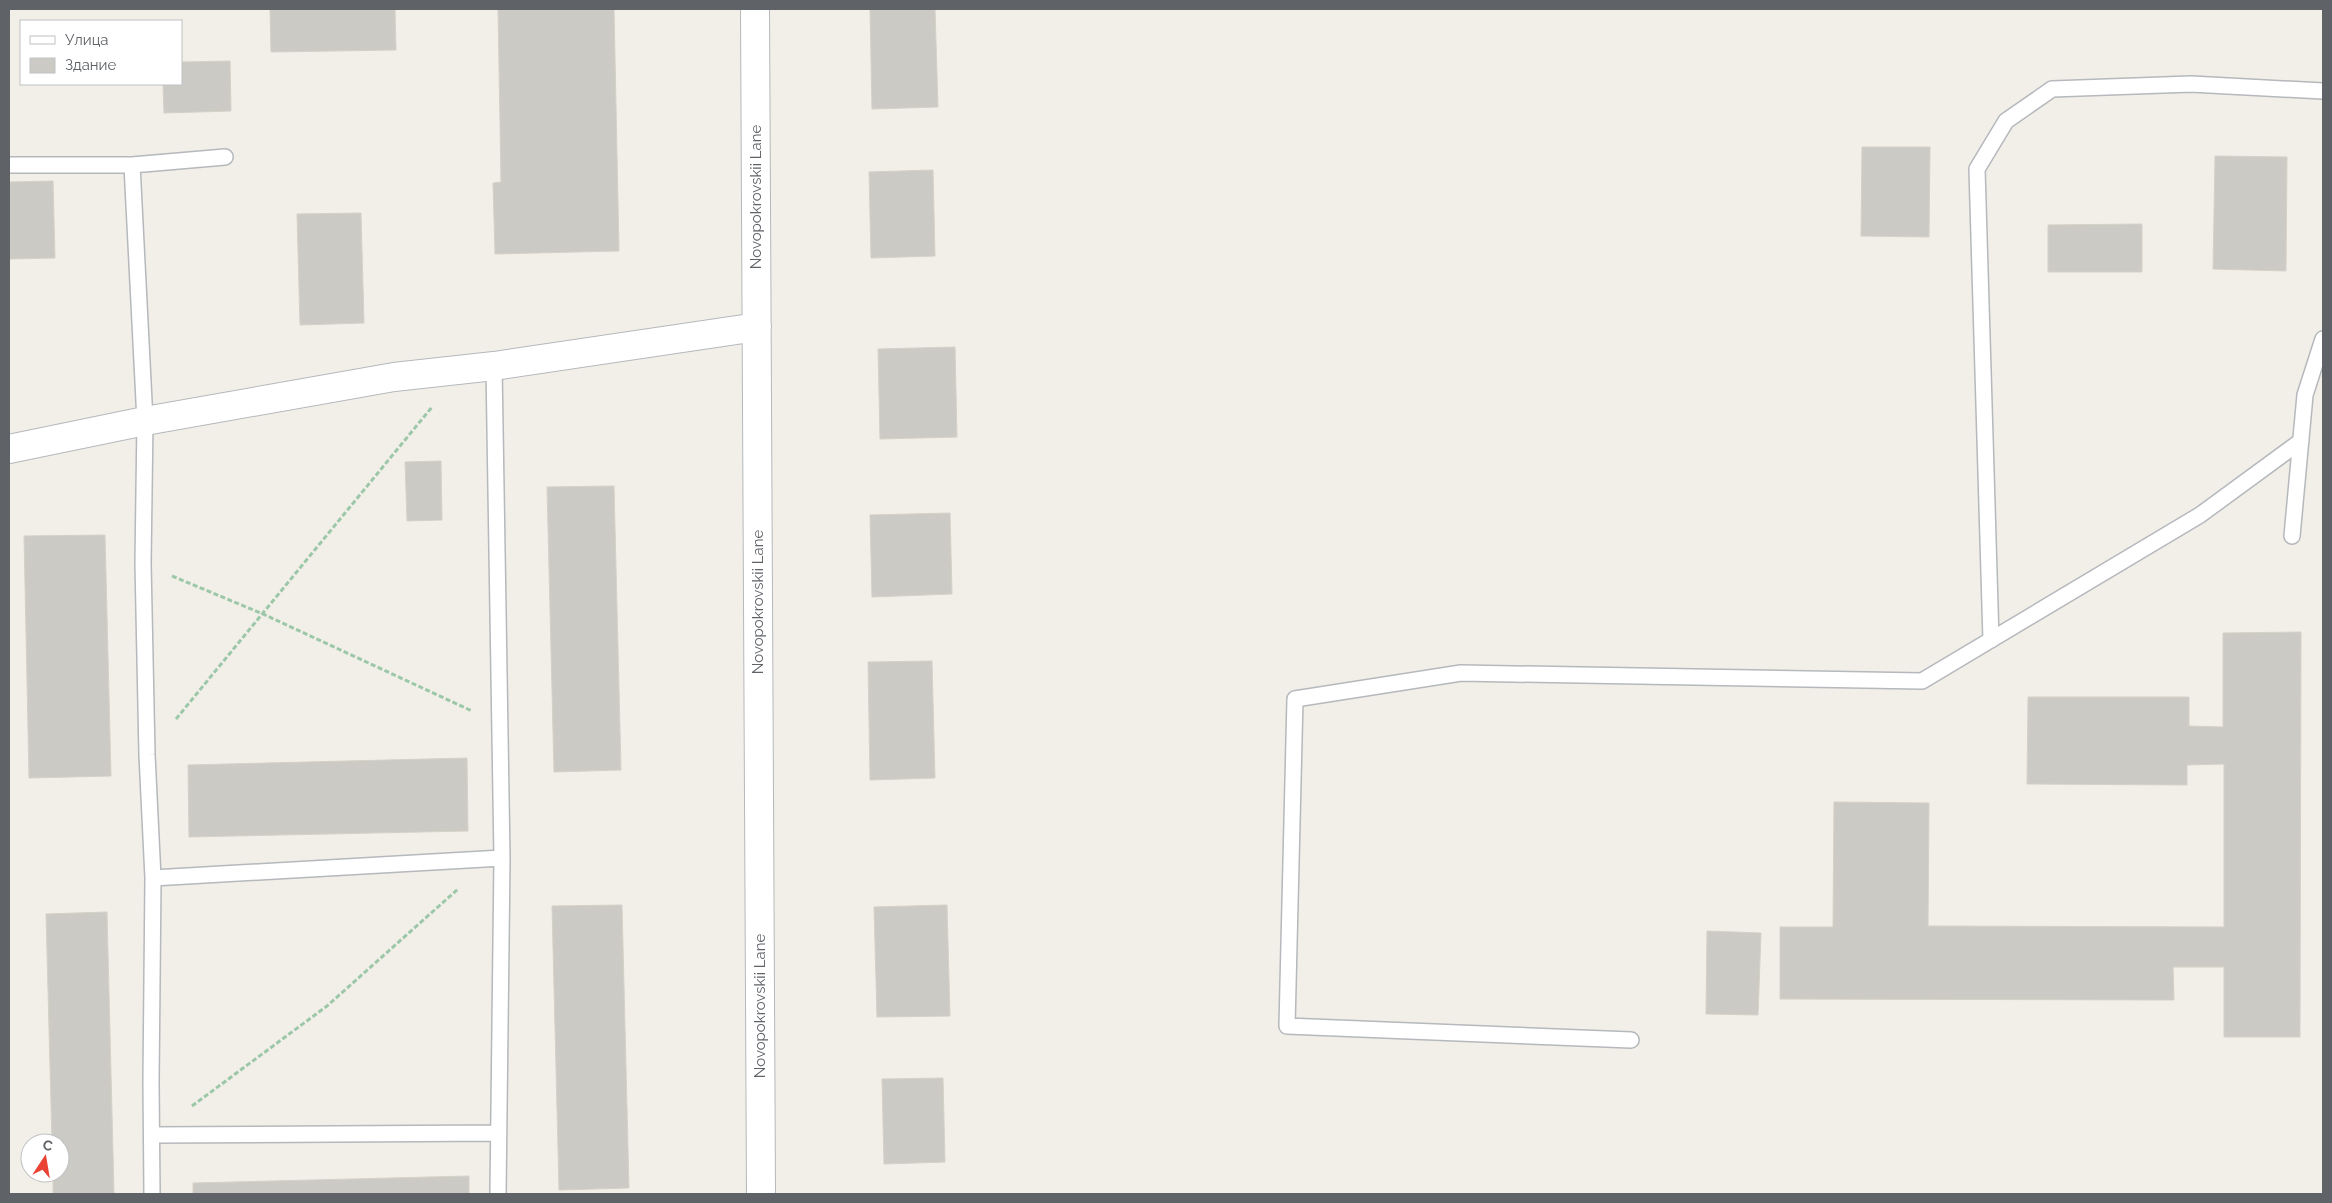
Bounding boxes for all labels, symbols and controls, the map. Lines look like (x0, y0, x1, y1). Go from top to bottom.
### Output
legend (20, 20, 182, 85)
text: Улица (65, 31, 109, 49)
text: Здание (65, 56, 117, 74)
street label: Novopokrovskii Lane (747, 125, 765, 269)
street label: Novopokrovskii Lane (749, 530, 767, 674)
street label: Novopokrovskii Lane (751, 934, 769, 1078)
north arrow (20, 1133, 70, 1183)
text: С (41, 1136, 54, 1154)

